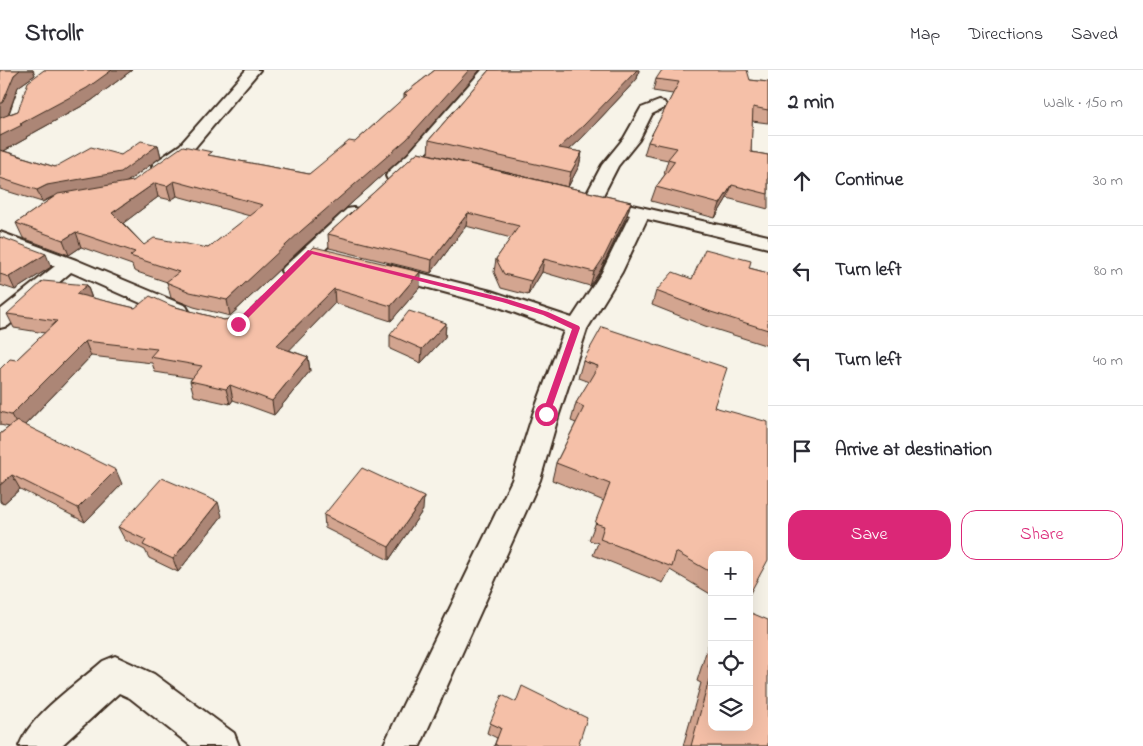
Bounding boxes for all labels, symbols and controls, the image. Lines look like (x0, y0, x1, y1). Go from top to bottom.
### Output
text: Strollr (25, 17, 83, 52)
text: Map (910, 22, 940, 48)
text: Directions (968, 22, 1043, 48)
text: Saved (1071, 22, 1118, 48)
text: 2 min (788, 88, 834, 118)
text: Walk · 150 m (1043, 91, 1123, 115)
icon: ahead (788, 167, 816, 195)
text: Continue (835, 167, 903, 194)
text: 30 m (1093, 169, 1123, 193)
icon: left (788, 257, 816, 285)
text: Turn left (835, 257, 902, 284)
text: 80 m (1094, 259, 1123, 283)
route end (227, 313, 250, 336)
icon: left (788, 347, 816, 375)
text: Turn left (835, 347, 902, 374)
text: 40 m (1093, 349, 1123, 373)
route start (535, 403, 558, 426)
icon: arrive (788, 437, 816, 465)
text: Arrive at destination (835, 437, 992, 464)
button: Save (788, 510, 951, 560)
button: Share (961, 510, 1123, 560)
map controls (708, 551, 753, 731)
button: + (708, 551, 753, 596)
button: − (708, 596, 753, 641)
button: locate (708, 641, 753, 686)
button: layers (708, 686, 753, 731)

